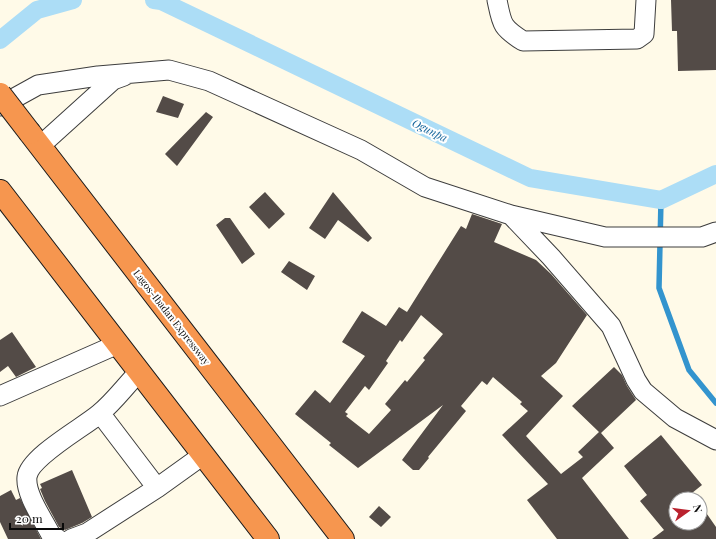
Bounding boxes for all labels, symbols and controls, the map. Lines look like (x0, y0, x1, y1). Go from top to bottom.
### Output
water label: Ogunpa (410, 115, 450, 145)
street label: Lagos-Ibadan Expressway (130, 267, 214, 367)
north arrow (668, 491, 708, 531)
text: N (690, 503, 706, 514)
scale bar (10, 505, 63, 531)
text: 20 m (16, 510, 43, 526)

